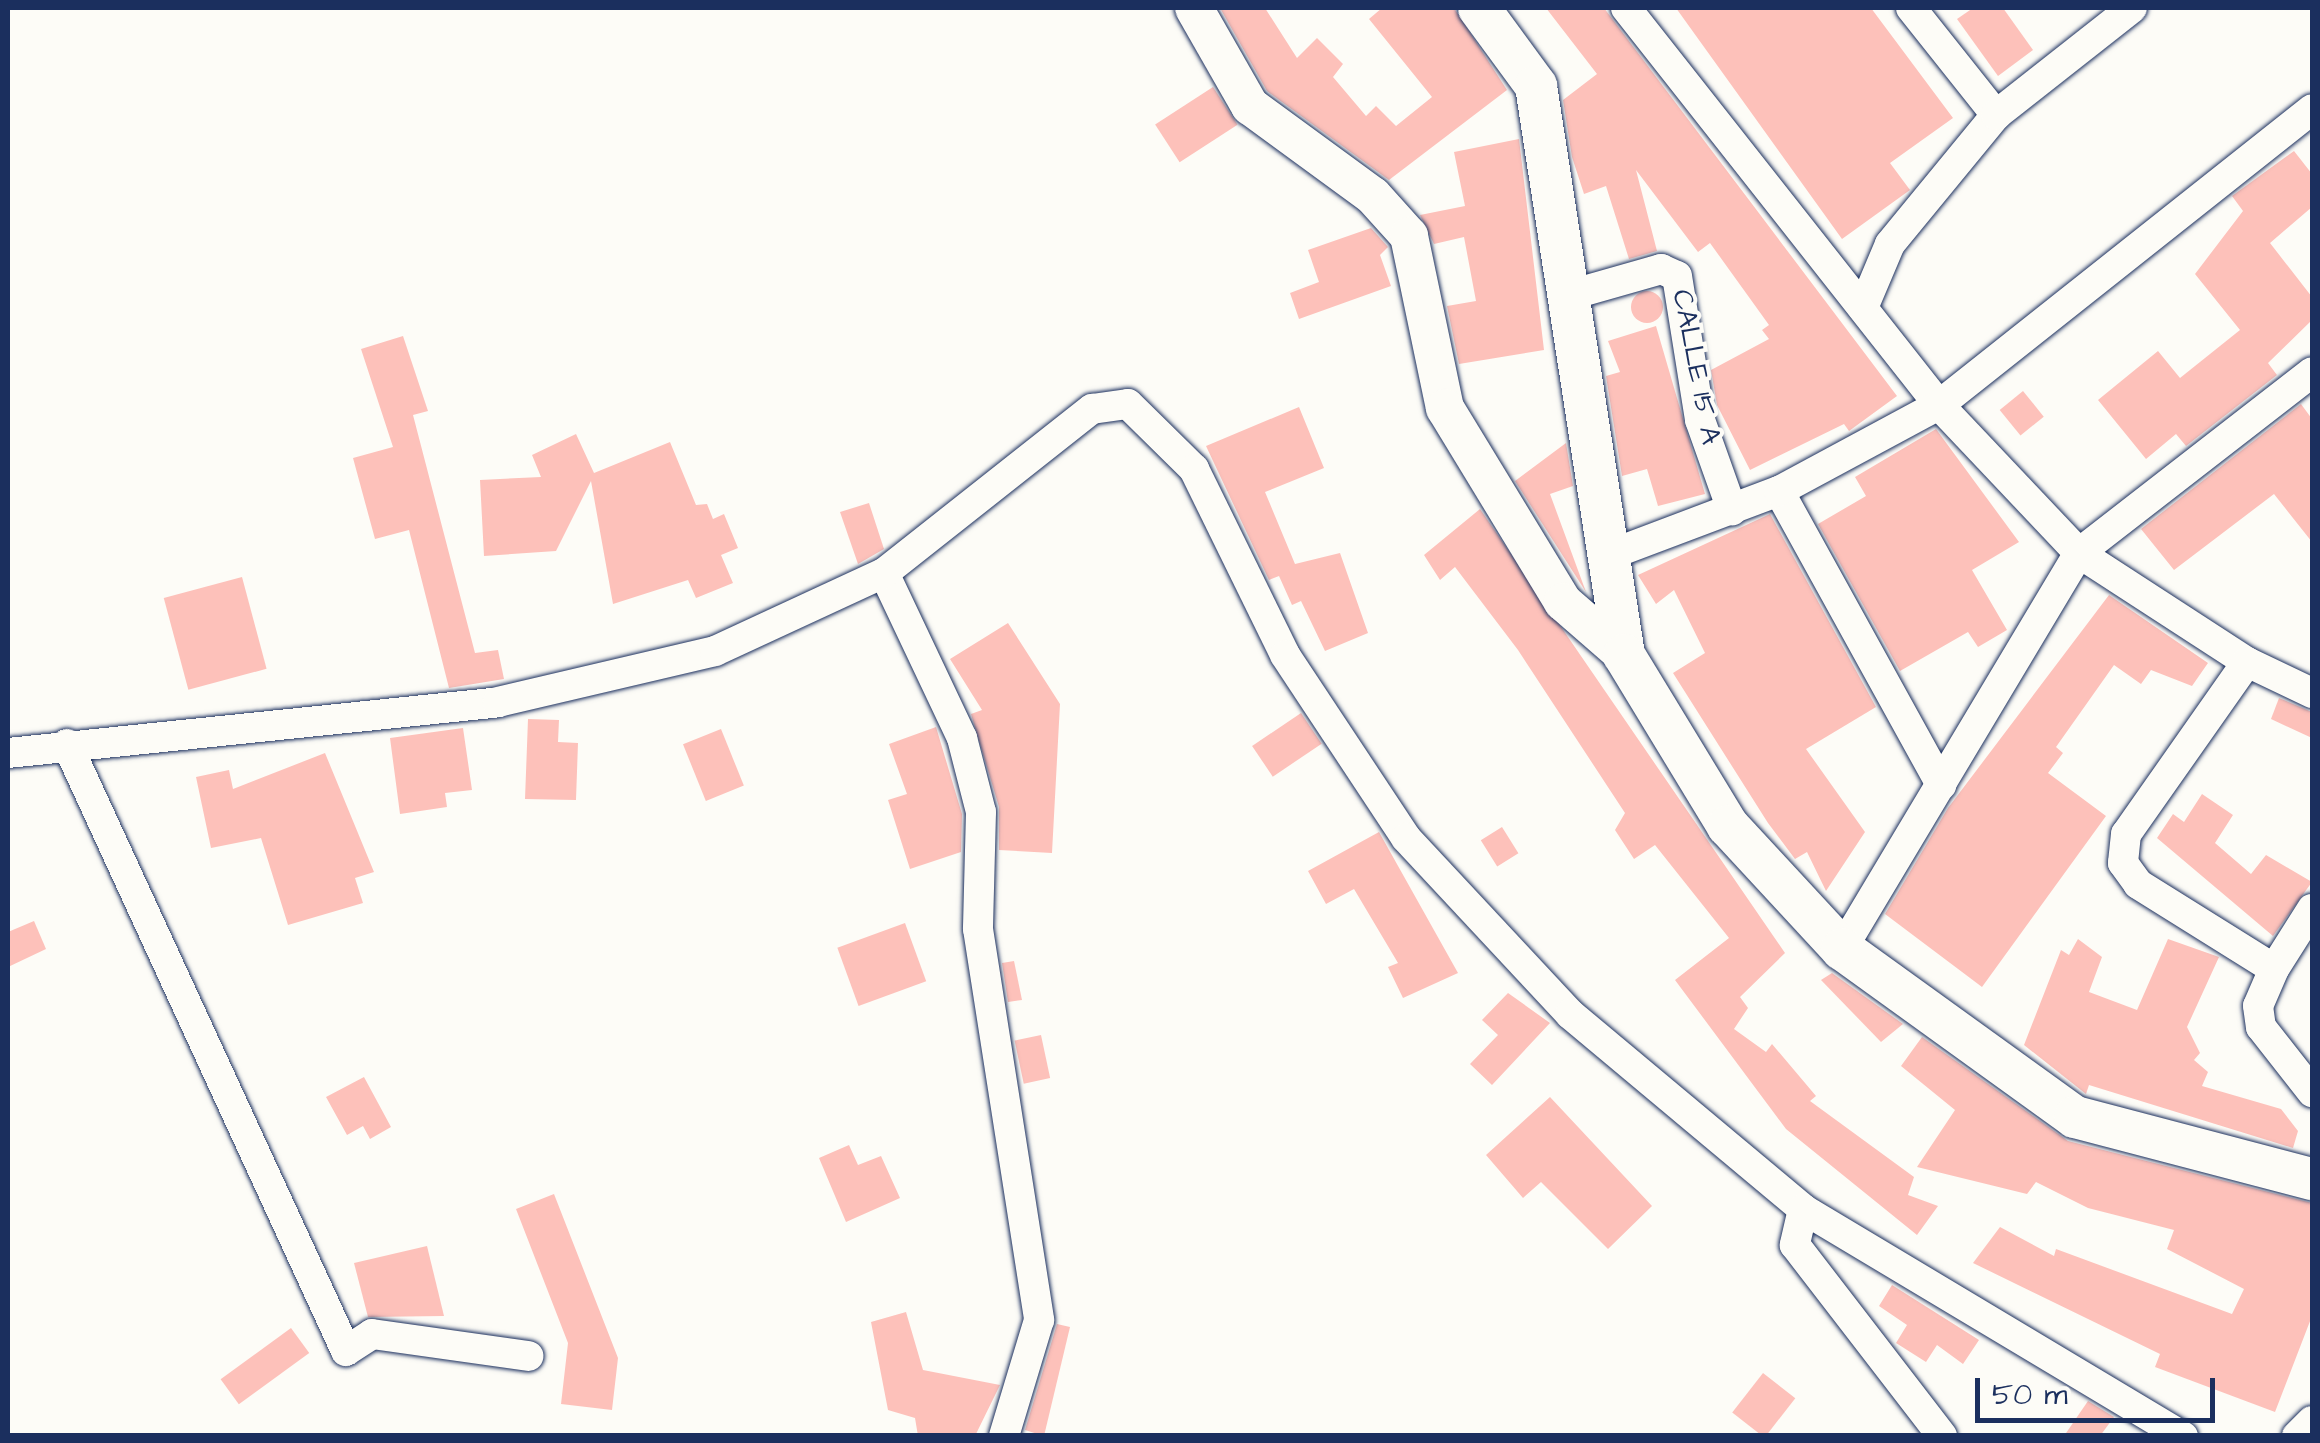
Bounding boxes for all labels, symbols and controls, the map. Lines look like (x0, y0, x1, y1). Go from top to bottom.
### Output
street label: CALLE 15 A (1665, 287, 1727, 447)
scale bar (1980, 1358, 2220, 1420)
text: 50 m (1992, 1374, 2068, 1416)

